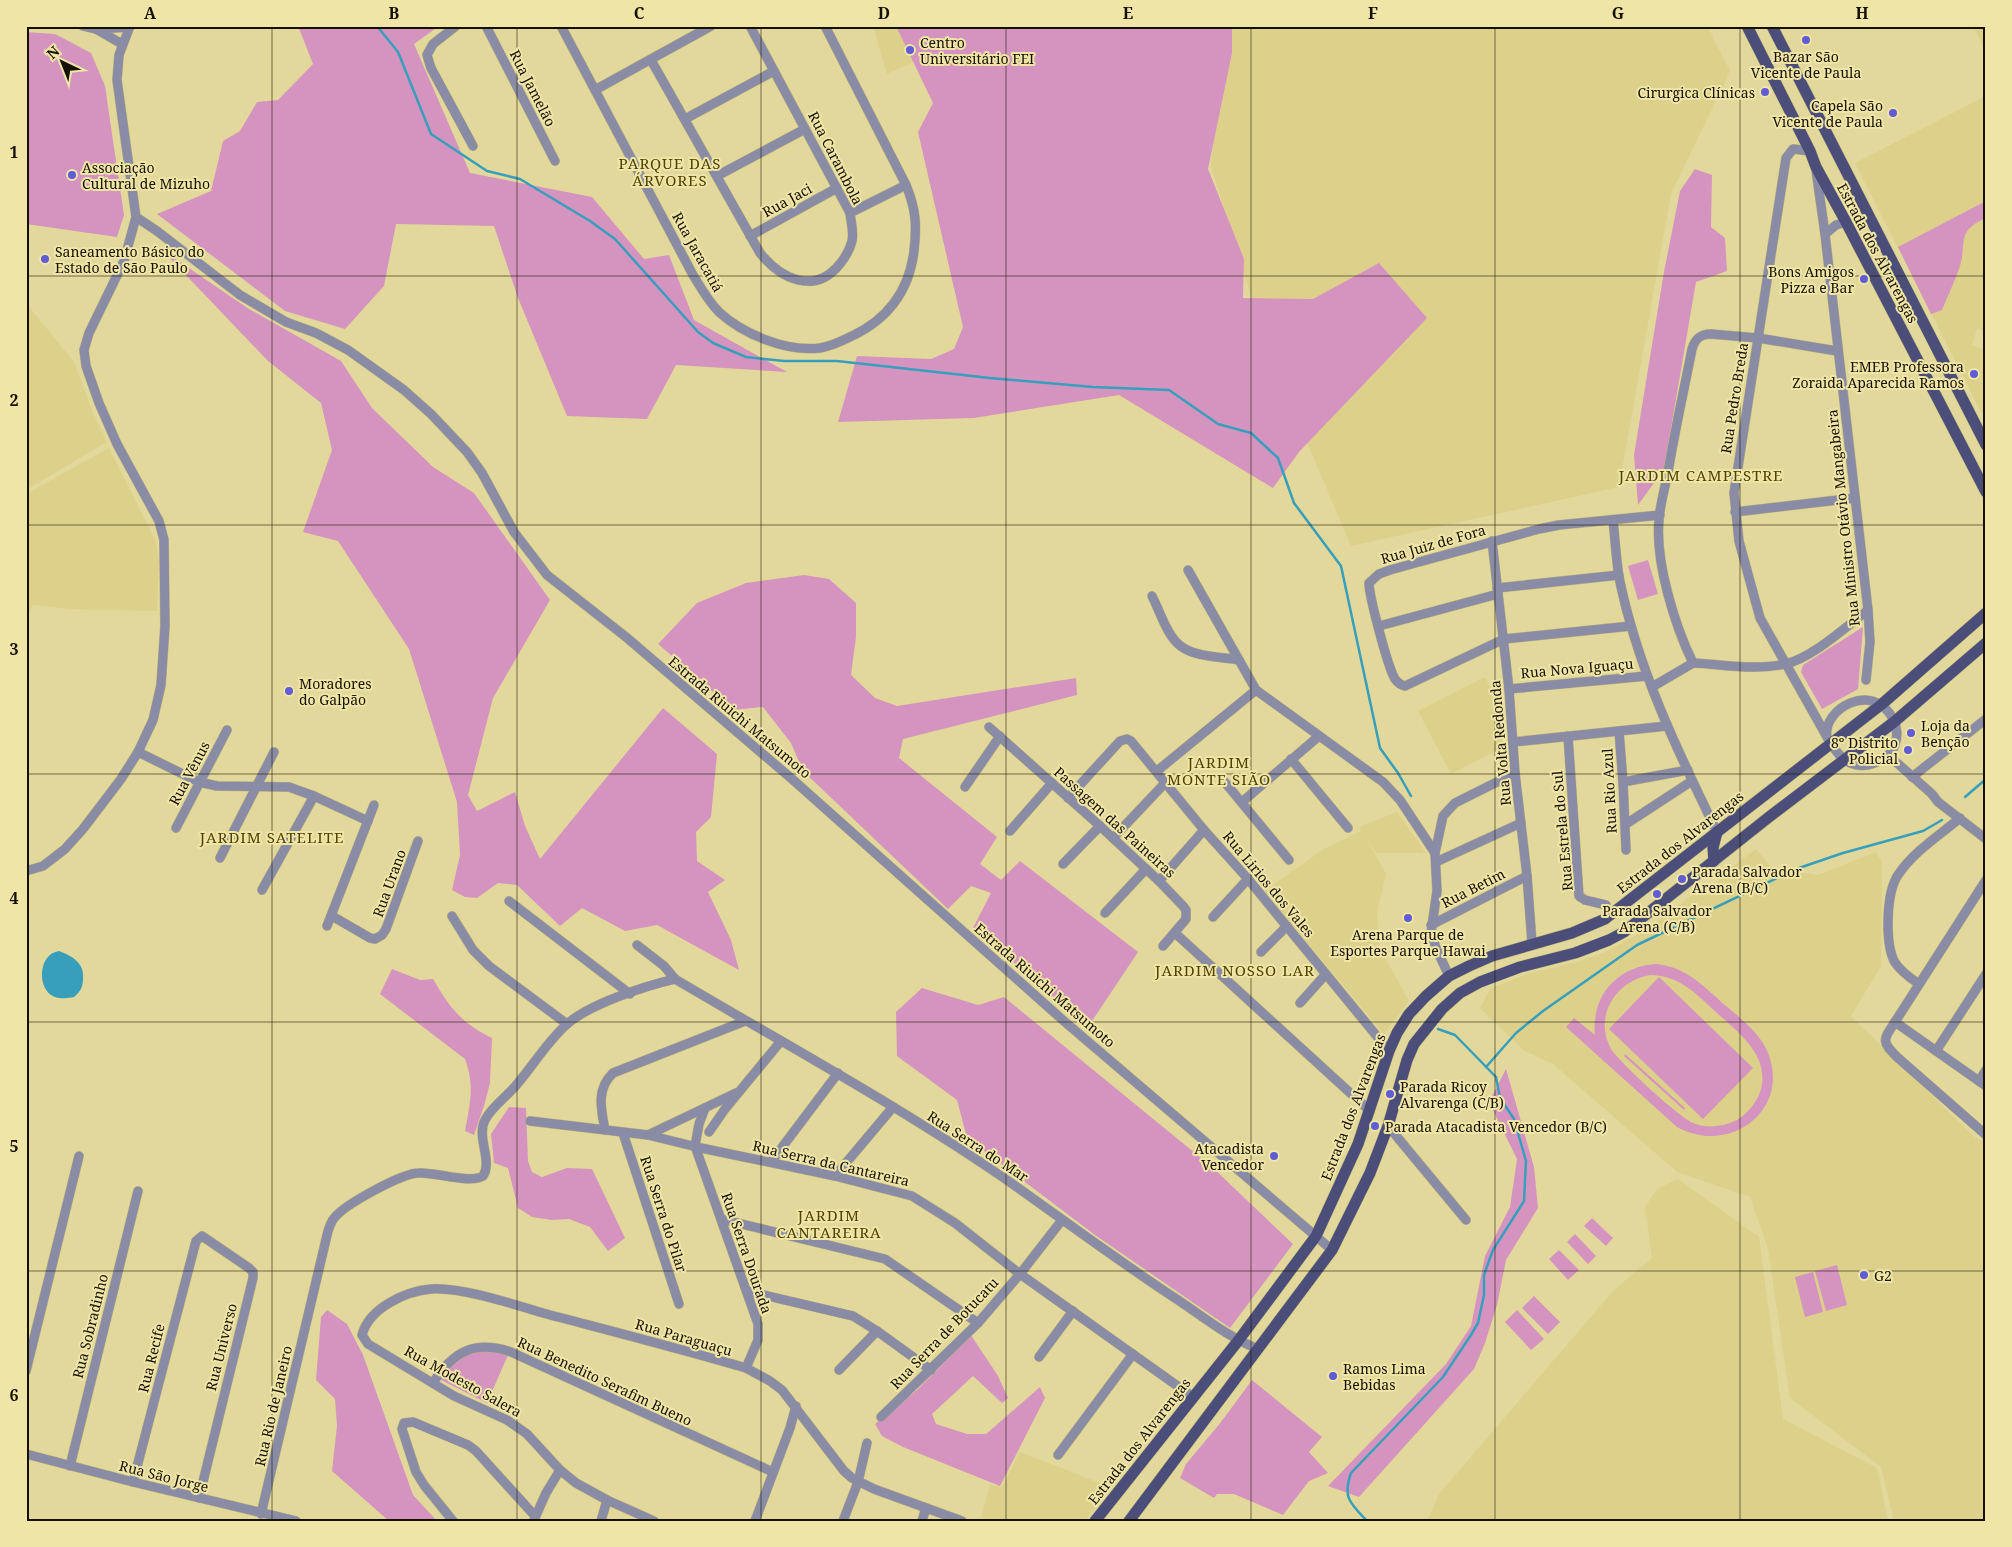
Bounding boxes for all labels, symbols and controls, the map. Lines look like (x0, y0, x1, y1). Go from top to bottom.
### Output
text: A (144, 2, 157, 24)
text: B (389, 2, 400, 24)
text: C (634, 2, 645, 24)
text: D (878, 2, 890, 24)
text: E (1123, 2, 1133, 24)
text: F (1368, 2, 1378, 24)
text: G (1612, 2, 1624, 24)
text: H (1855, 2, 1869, 24)
place label: Centro Universitário FEI (920, 33, 1034, 68)
marker: Bazar São Vicente de Paula (1800, 34, 1812, 46)
north arrow (38, 38, 88, 88)
text: N (42, 41, 63, 63)
marker: Centro Universitário FEI (904, 44, 916, 56)
street label: Rua Jamelão (506, 46, 560, 130)
place label: Bazar São Vicente de Paula (1751, 47, 1861, 82)
place label: Cirurgica Clínicas (1637, 83, 1755, 102)
marker: Cirurgica Clínicas (1759, 86, 1771, 98)
place label: Capela São Vicente de Paula (1772, 96, 1883, 131)
marker: Capela São Vicente de Paula (1887, 107, 1899, 119)
street label: Rua Carambola (804, 108, 868, 208)
text: 1 (9, 141, 19, 163)
district label: PARQUE DAS ÁRVORES (619, 153, 721, 190)
place label: Associação Cultural de Mizuho (82, 158, 210, 193)
marker: Associação Cultural de Mizuho (66, 169, 78, 181)
street label: Rua Jaci (759, 178, 816, 221)
street label: Estrada dos Alvarengas (1833, 180, 1923, 326)
street label: Rua Jaracatiá (668, 209, 728, 296)
place label: Saneamento Básico do Estado de São Paulo (55, 242, 204, 277)
marker: Saneamento Básico do Estado de São Paulo (39, 253, 51, 265)
place label: Bons Amigos Pizza e Bar (1768, 262, 1854, 297)
marker: Bons Amigos Pizza e Bar (1858, 273, 1870, 285)
street label: Rua Pedro Breda (1716, 341, 1752, 455)
place label: EMEB Professora Zoraida Aparecida Ramos (1792, 357, 1964, 392)
marker: EMEB Professora Zoraida Aparecida Ramos (1968, 368, 1980, 380)
text: 2 (9, 389, 19, 411)
street label: Rua Ministro Otávio Mangabeira (1822, 408, 1864, 627)
district label: JARDIM CAMPESTRE (1618, 465, 1783, 485)
street label: Rua Juiz de Fora (1378, 520, 1488, 568)
text: 3 (9, 638, 19, 660)
street label: Estrada Riuichi Matsumoto (665, 652, 815, 782)
street label: Rua Nova Iguaçu (1520, 654, 1634, 682)
place label: Moradores do Galpão (299, 674, 371, 709)
street label: Rua Volta Redonda (1485, 679, 1515, 807)
marker: Moradores do Galpão (283, 685, 295, 697)
place label: Loja da Benção (1921, 716, 1970, 751)
marker: Loja da Benção (1905, 727, 1917, 739)
place label: 8º Distrito Policial (1831, 733, 1899, 768)
street label: Rua Vênus (164, 738, 214, 808)
marker: 8º Distrito Policial (1902, 744, 1914, 756)
street label: Rua Rio Azul (1597, 747, 1621, 834)
district label: JARDIM MONTE SIÃO (1167, 752, 1271, 789)
street label: Passagem das Paineiras (1050, 762, 1180, 882)
street label: Rua Estrela do Sul (1547, 769, 1577, 892)
street label: Estrada dos Alvarengas (1613, 787, 1747, 897)
district label: JARDIM SATELITE (199, 827, 344, 847)
street label: Rua Lirios dos Vales (1219, 827, 1319, 941)
street label: Rua Urano (368, 846, 410, 920)
place label: Parada Salvador Arena (B/C) (1692, 862, 1802, 897)
street label: Rua Betim (1438, 864, 1508, 912)
marker: Parada Salvador Arena (B/C) (1676, 873, 1688, 885)
text: 4 (9, 887, 19, 909)
marker: Parada Salvador Arena (C/B) (1651, 888, 1663, 900)
place label: Parada Salvador Arena (C/B) (1602, 901, 1712, 936)
marker: Arena Parque de Esportes Parque Hawai (1402, 912, 1414, 924)
street label: Estrada Riuichi Matsumoto (971, 919, 1119, 1051)
place label: Arena Parque de Esportes Parque Hawai (1330, 925, 1486, 960)
district label: JARDIM NOSSO LAR (1154, 960, 1315, 980)
street label: Estrada dos Alvarengas (1316, 1031, 1390, 1183)
place label: Parada Ricoy Alvarenga (C/B) (1400, 1077, 1504, 1112)
marker: Parada Ricoy Alvarenga (C/B) (1384, 1088, 1396, 1100)
street label: Rua Serra do Mar (924, 1106, 1033, 1186)
place label: Parada Atacadista Vencedor (B/C) (1385, 1117, 1607, 1136)
marker: Parada Atacadista Vencedor (B/C) (1369, 1120, 1381, 1132)
text: 5 (9, 1135, 19, 1157)
street label: Rua Serra da Cantareira (751, 1136, 911, 1190)
place label: Atacadista Vencedor (1194, 1139, 1264, 1174)
marker: Atacadista Vencedor (1268, 1150, 1280, 1162)
street label: Rua Serra do Pilar (636, 1153, 692, 1275)
street label: Rua Serra Dourada (717, 1190, 777, 1316)
district label: JARDIM CANTAREIRA (776, 1205, 882, 1242)
place label: G2 (1874, 1266, 1892, 1285)
marker: G2 (1858, 1269, 1870, 1281)
street label: Rua Sobradinho (68, 1272, 112, 1380)
street label: Rua Serra de Botucatu (886, 1273, 1002, 1393)
street label: Rua Universo (201, 1301, 241, 1393)
street label: Rua Paraguaçu (633, 1314, 735, 1360)
street label: Rua Recife (133, 1322, 169, 1394)
street label: Rua Benedito Serafim Bueno (515, 1332, 695, 1430)
street label: Rua Modesto Salera (401, 1341, 525, 1421)
street label: Rua Rio de Janeiro (250, 1344, 296, 1468)
place label: Ramos Lima Bebidas (1343, 1359, 1426, 1394)
marker: Ramos Lima Bebidas (1327, 1370, 1339, 1382)
street label: Estrada dos Alvarengas (1084, 1374, 1194, 1508)
text: 6 (9, 1384, 19, 1406)
street label: Rua São Jorge (117, 1456, 211, 1496)

